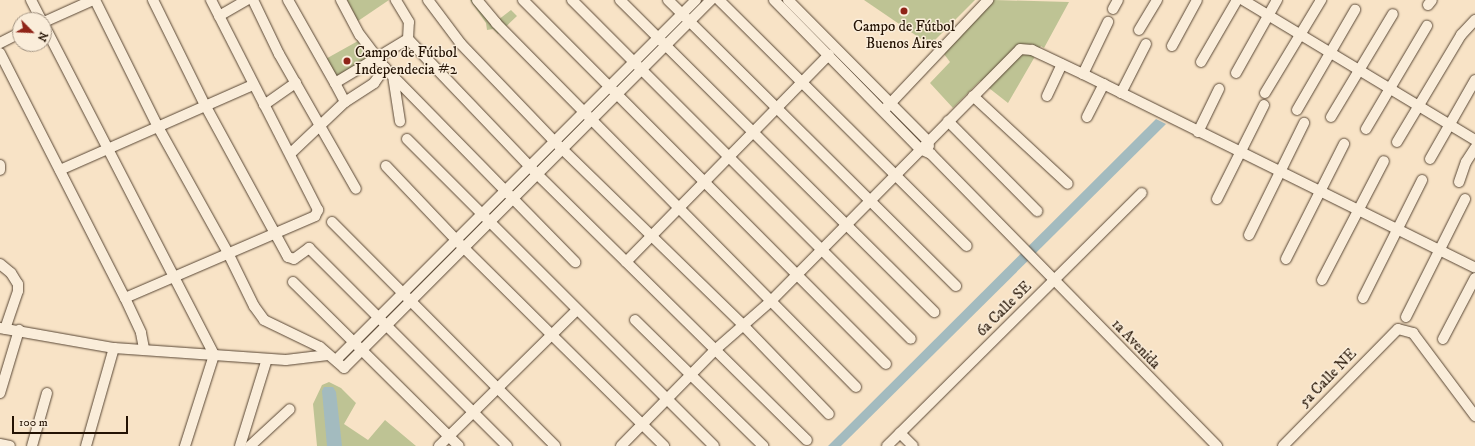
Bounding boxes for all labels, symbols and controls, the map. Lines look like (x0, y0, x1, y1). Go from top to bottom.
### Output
marker: Campo de Fútbol Buenos Aires (899, 6, 909, 16)
north arrow (12, 12, 52, 52)
place label: Campo de Fútbol Buenos Aires (853, 17, 955, 52)
text: N (34, 30, 50, 43)
place label: Campo de Fútbol Independecia #2 (355, 43, 457, 78)
marker: Campo de Fútbol Independecia #2 (342, 56, 352, 66)
street label: 6a Calle SE (973, 278, 1035, 340)
street label: 1a Avenida (1108, 315, 1164, 373)
street label: 5a Calle NE (1296, 345, 1360, 411)
scale bar (14, 408, 130, 434)
text: 100 m (19, 415, 48, 430)

